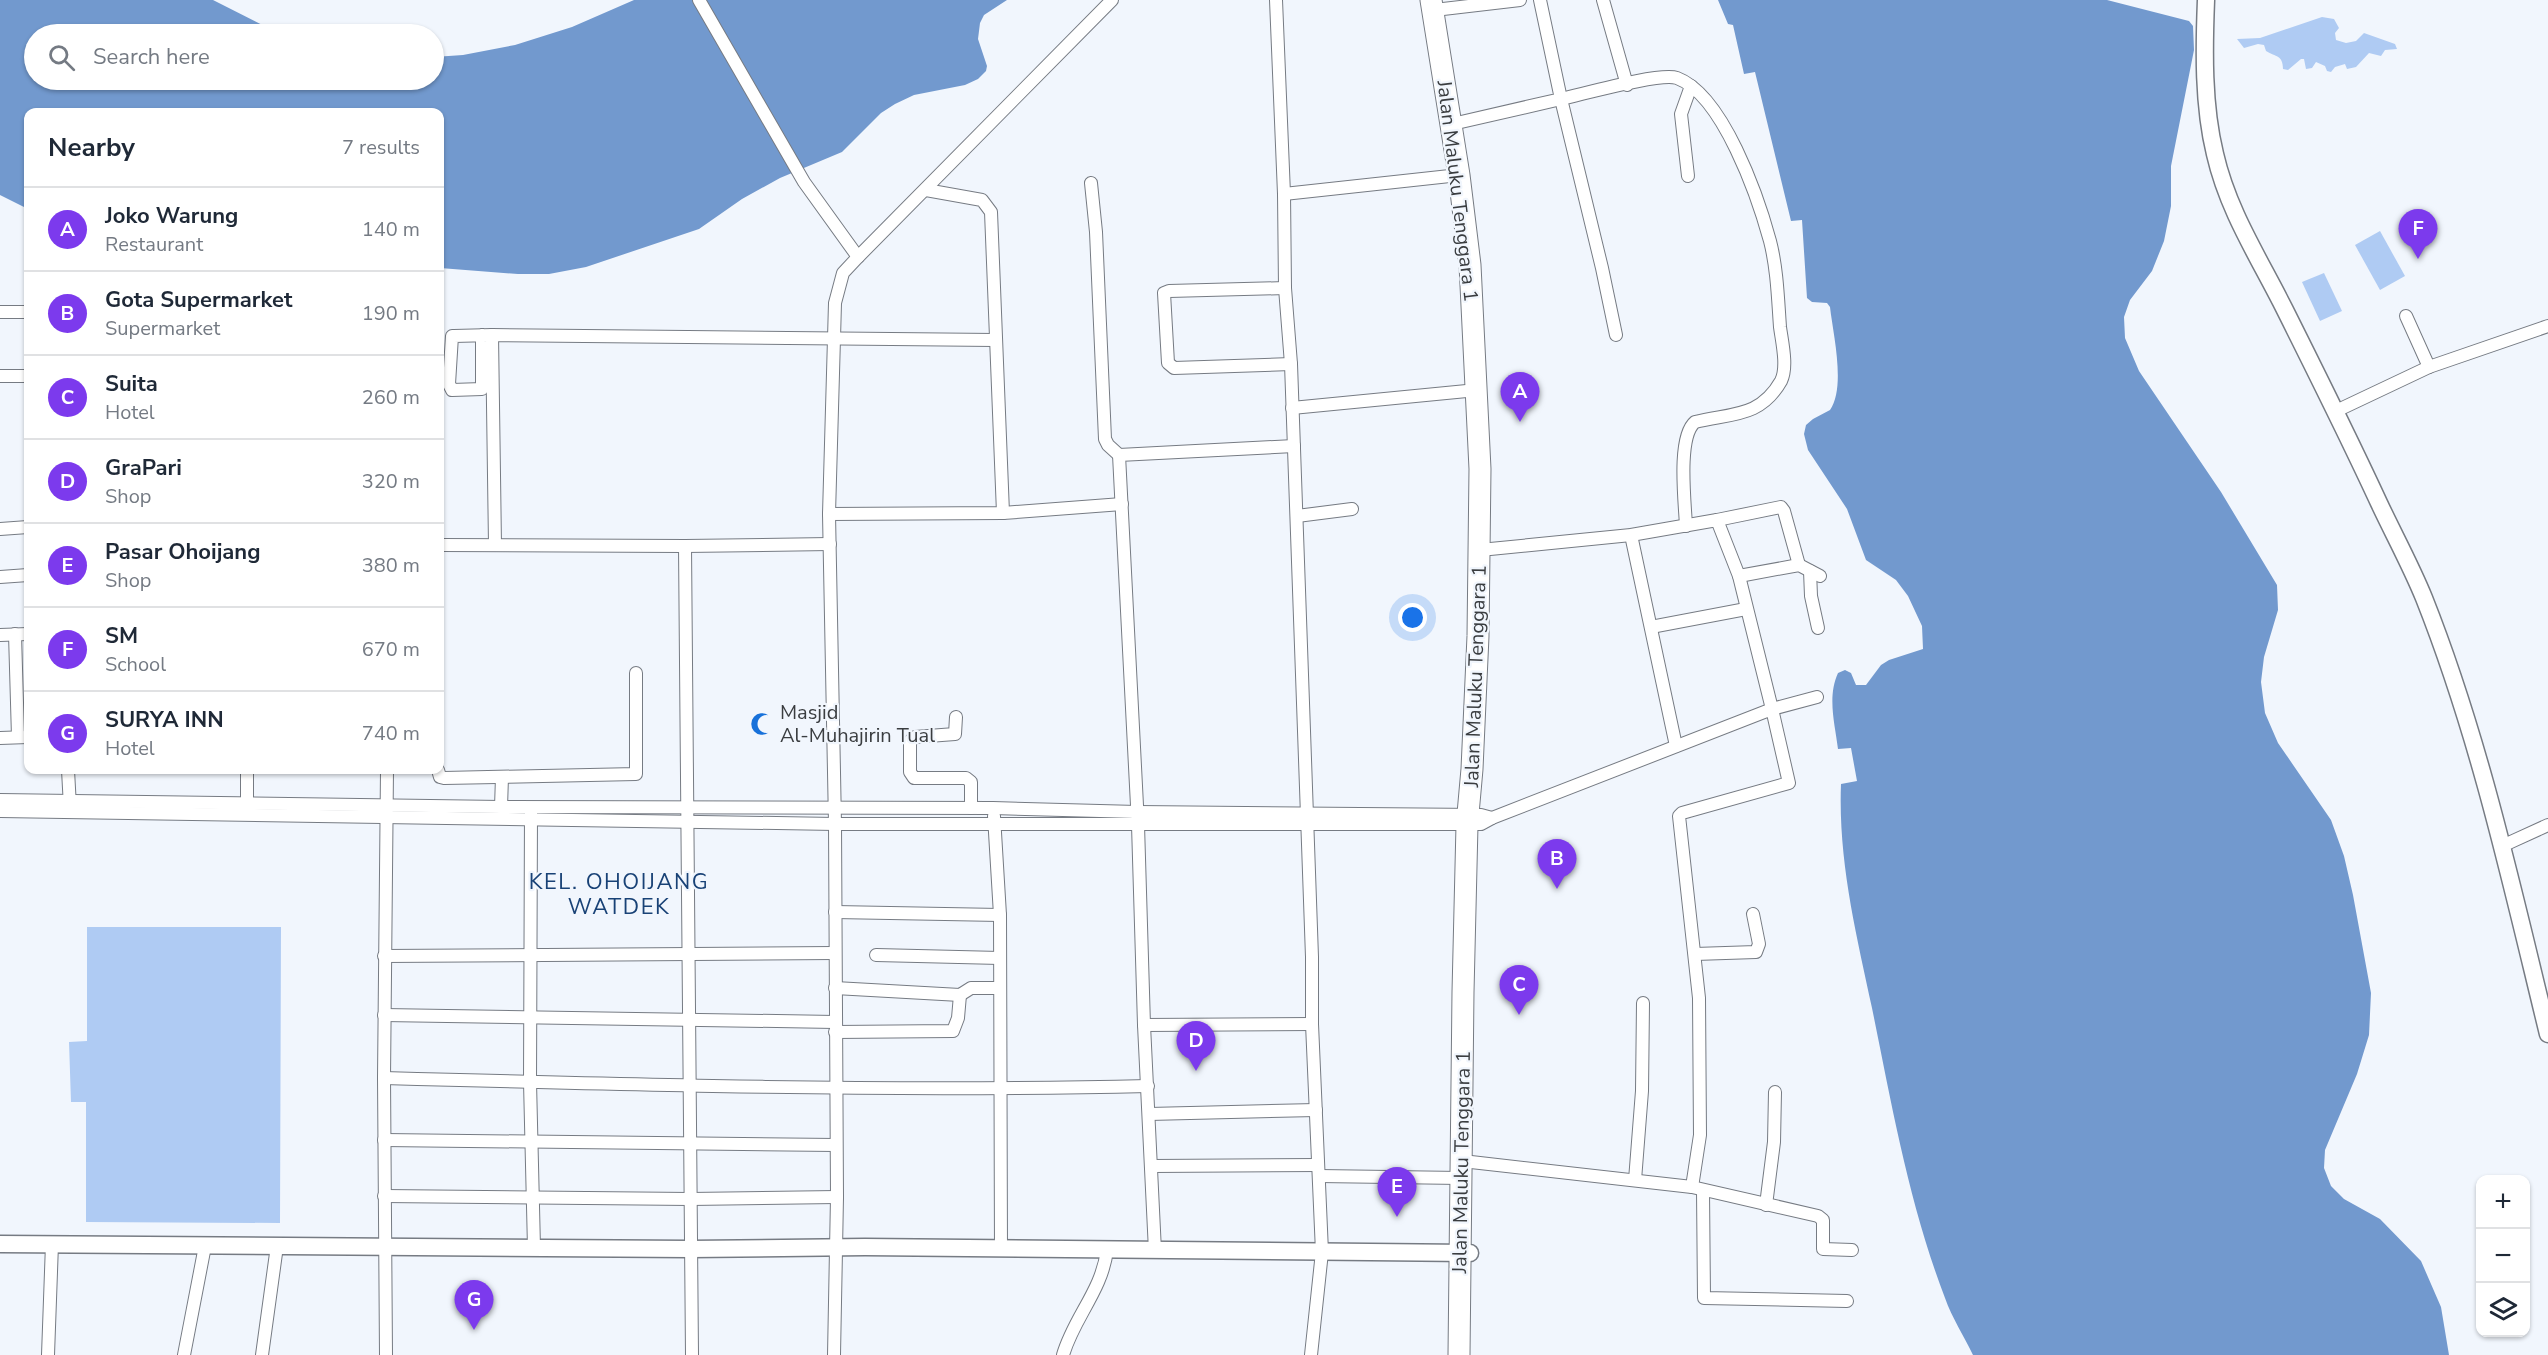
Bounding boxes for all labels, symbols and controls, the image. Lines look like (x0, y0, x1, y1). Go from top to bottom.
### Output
search box (24, 24, 444, 90)
icon: search (45, 41, 78, 74)
text: Search here (93, 42, 210, 72)
street label: Jalan Maluku Tenggara 1 (1430, 78, 1484, 303)
text: Nearby (48, 130, 135, 165)
text: 7 results (342, 134, 420, 161)
text: Joko Warung (105, 201, 238, 231)
pin: F (2398, 210, 2438, 259)
text: A (60, 216, 75, 243)
text: 140 m (362, 216, 420, 243)
text: Restaurant (105, 231, 203, 258)
text: Gota Supermarket (105, 285, 292, 315)
text: B (61, 300, 74, 327)
text: 190 m (362, 300, 420, 327)
text: Supermarket (105, 315, 220, 342)
text: Suita (105, 369, 158, 399)
pin: A (1500, 372, 1540, 422)
text: C (61, 384, 74, 411)
text: 260 m (362, 384, 420, 411)
text: Hotel (105, 399, 155, 426)
text: GraPari (105, 453, 182, 483)
text: D (60, 468, 75, 495)
text: 320 m (362, 468, 420, 495)
text: Shop (105, 483, 151, 510)
text: Pasar Ohoijang (105, 537, 261, 567)
text: E (62, 552, 73, 579)
text: 380 m (362, 552, 420, 579)
street label: Jalan Maluku Tenggara 1 (1458, 564, 1493, 789)
text: Shop (105, 567, 151, 594)
your location (1398, 603, 1427, 632)
text: SM (105, 621, 138, 651)
text: F (62, 636, 73, 663)
text: 670 m (362, 636, 420, 663)
text: School (105, 651, 166, 678)
place label: Masjid Al-Muhajirin Tual (780, 699, 935, 749)
text: SURYA INN (105, 705, 224, 735)
mosque icon: Masjid Al-Muhajirin Tual (749, 711, 775, 737)
text: G (60, 720, 75, 747)
text: 740 m (362, 720, 420, 747)
text: Hotel (105, 735, 155, 762)
pin: B (1538, 840, 1576, 889)
district label: KEL. OHOIJANG WATDEK (529, 867, 709, 922)
pin: C (1500, 966, 1538, 1015)
pin: D (1176, 1022, 1216, 1071)
street label: Jalan Maluku Tenggara 1 (1446, 1050, 1477, 1275)
pin: E (1378, 1168, 1416, 1217)
map controls (2476, 1175, 2530, 1337)
button: + (2476, 1175, 2530, 1229)
button: − (2476, 1229, 2530, 1283)
pin: G (454, 1280, 494, 1330)
button: layers (2476, 1283, 2530, 1337)

